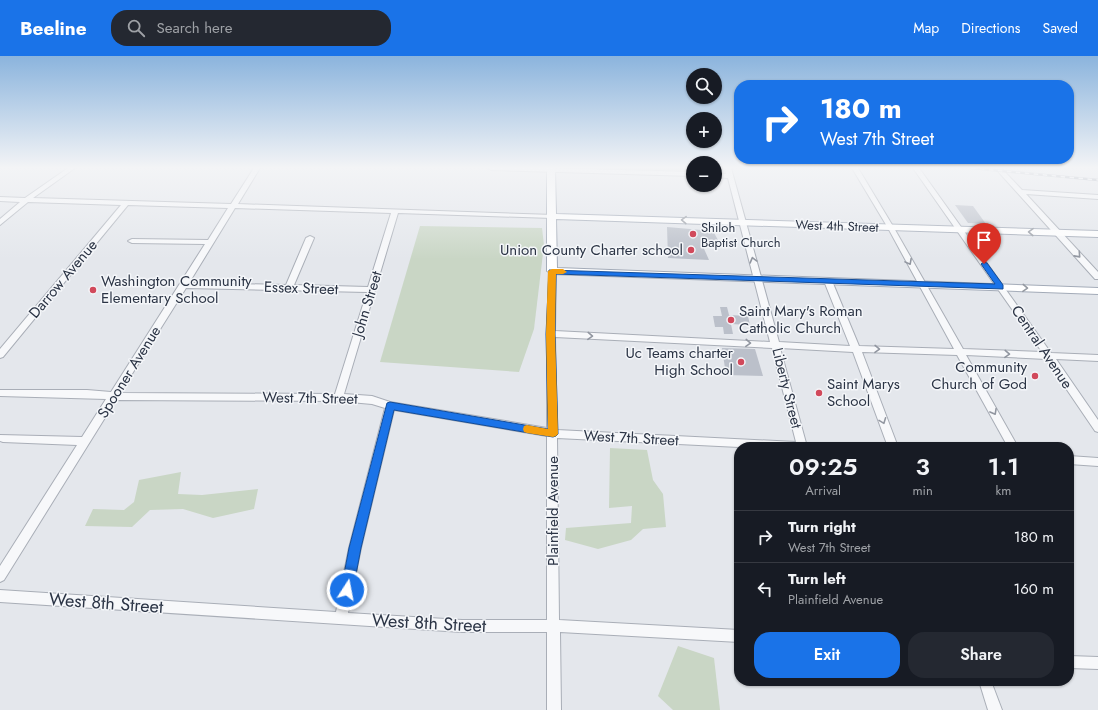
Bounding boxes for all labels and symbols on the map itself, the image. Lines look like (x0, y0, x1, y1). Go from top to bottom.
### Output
street label: West 4th Street (795, 215, 880, 237)
one-way arrow (681, 216, 687, 225)
place label: Shiloh Baptist Church (701, 218, 781, 252)
pin (967, 223, 1001, 264)
one-way arrow (1028, 228, 1034, 236)
marker: Shiloh Baptist Church (688, 229, 698, 239)
street label: Darrow Avenue (23, 235, 103, 323)
place label: Union County Charter school (500, 239, 683, 261)
marker: Union County Charter school (686, 245, 696, 255)
one-way arrow (1073, 250, 1080, 257)
one-way arrow (749, 257, 758, 264)
one-way arrow (905, 258, 912, 265)
street label: John Street (346, 268, 388, 342)
place label: Washington Community Elementary School (101, 270, 252, 309)
street label: Essex Street (263, 276, 339, 300)
one-way arrow (1022, 284, 1028, 293)
marker: Washington Community Elementary School (88, 285, 98, 295)
place label: Saint Mary's Roman Catholic Church (739, 300, 863, 339)
street label: Central Avenue (1006, 301, 1078, 393)
marker: Saint Mary's Roman Catholic Church (726, 315, 736, 325)
street label: Spooner Avenue (92, 321, 166, 422)
one-way arrow (587, 332, 593, 340)
one-way arrow (745, 339, 751, 348)
place label: Uc Teams charter High School (625, 342, 734, 381)
street label: Liberty Street (766, 345, 808, 431)
one-way arrow (874, 345, 880, 354)
one-way arrow (1004, 349, 1010, 358)
place label: Community Church of God (931, 356, 1027, 395)
marker: Uc Teams charter High School (736, 357, 746, 367)
marker: Community Church of God (1030, 371, 1040, 381)
place label: Saint Marys School (827, 373, 900, 412)
street label: West 7th Street (262, 386, 358, 410)
marker: Saint Marys School (814, 388, 824, 398)
one-way arrow (989, 408, 996, 415)
one-way arrow (879, 418, 887, 425)
street label: West 7th Street (583, 425, 679, 451)
street label: Plainfield Avenue (542, 456, 564, 566)
position arrow (326, 569, 368, 611)
street label: West 8th Street (48, 586, 165, 620)
street label: West 8th Street (371, 607, 488, 639)

